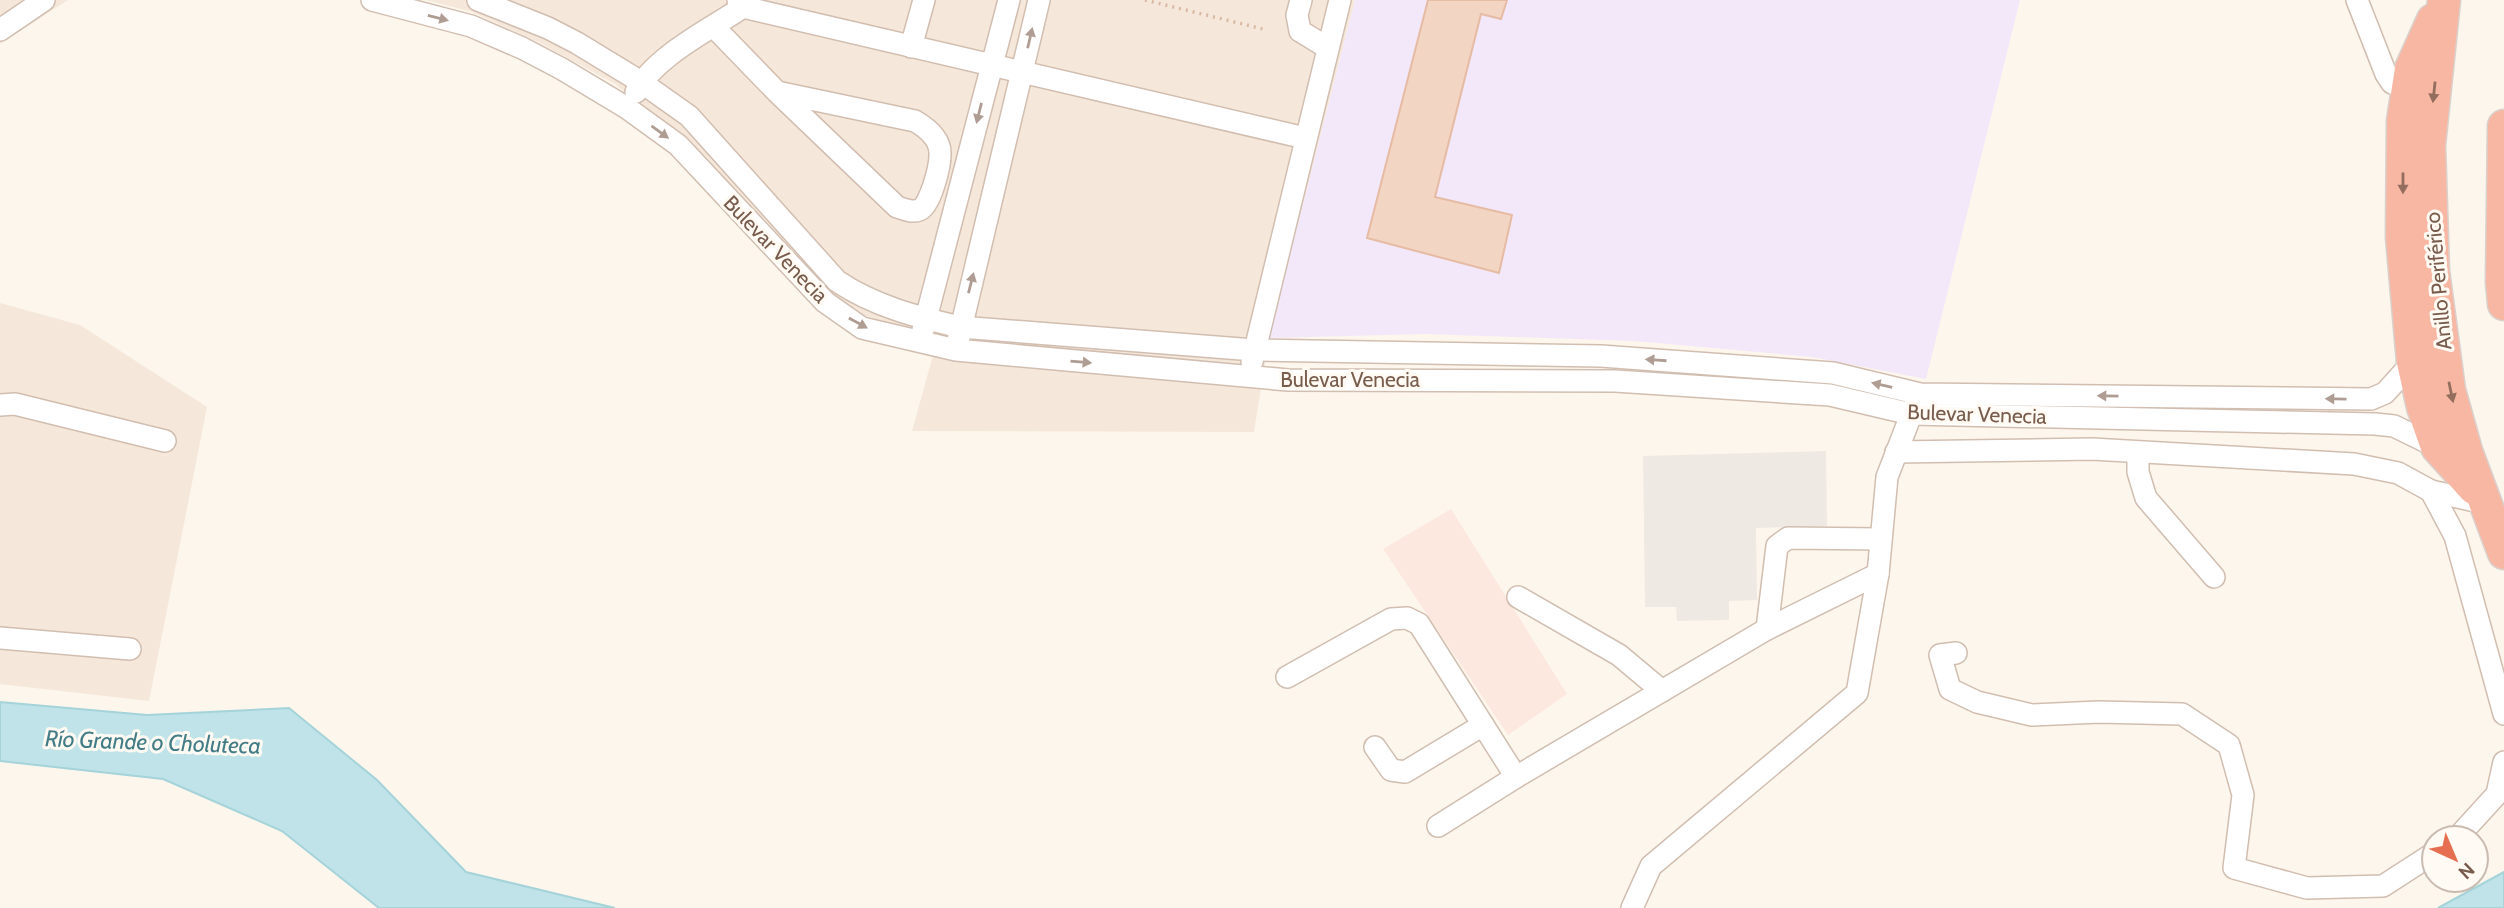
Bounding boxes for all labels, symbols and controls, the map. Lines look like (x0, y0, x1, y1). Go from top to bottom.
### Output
one-way arrow (427, 13, 449, 24)
one-way arrow (1025, 27, 1036, 49)
one-way arrow (2429, 81, 2440, 103)
one-way arrow (973, 102, 984, 124)
one-way arrow (651, 125, 669, 139)
one-way arrow (2397, 173, 2409, 195)
street label: Bulevar Venecia (719, 190, 833, 308)
street label: Anillo Periférico (2420, 211, 2456, 351)
one-way arrow (966, 272, 977, 294)
one-way arrow (848, 317, 867, 329)
one-way arrow (1645, 354, 1667, 365)
one-way arrow (1070, 356, 1092, 367)
street label: Bulevar Venecia (1280, 367, 1420, 392)
one-way arrow (1871, 379, 1893, 390)
one-way arrow (2445, 381, 2456, 403)
one-way arrow (2097, 390, 2119, 402)
one-way arrow (2324, 393, 2346, 405)
street label: Bulevar Venecia (1907, 399, 2047, 429)
water label: Río Grande o Choluteca (45, 724, 261, 760)
north arrow (2420, 824, 2490, 894)
text: N (2454, 858, 2479, 884)

